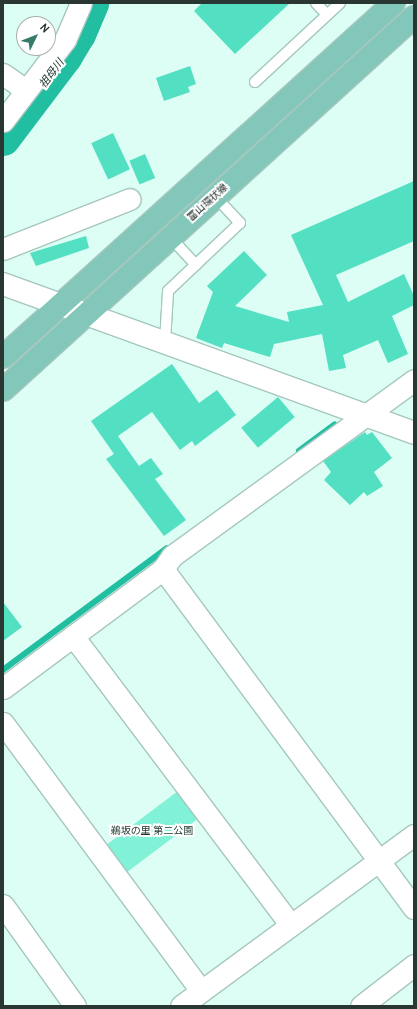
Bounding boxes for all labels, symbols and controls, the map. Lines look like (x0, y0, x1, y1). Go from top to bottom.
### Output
north arrow (16, 16, 56, 56)
text: N (36, 21, 52, 36)
water label: 祖母川 (37, 57, 67, 91)
street label: 富山環状線 (185, 182, 231, 224)
park label: 鵜坂の里 第二公園 (111, 826, 193, 838)

